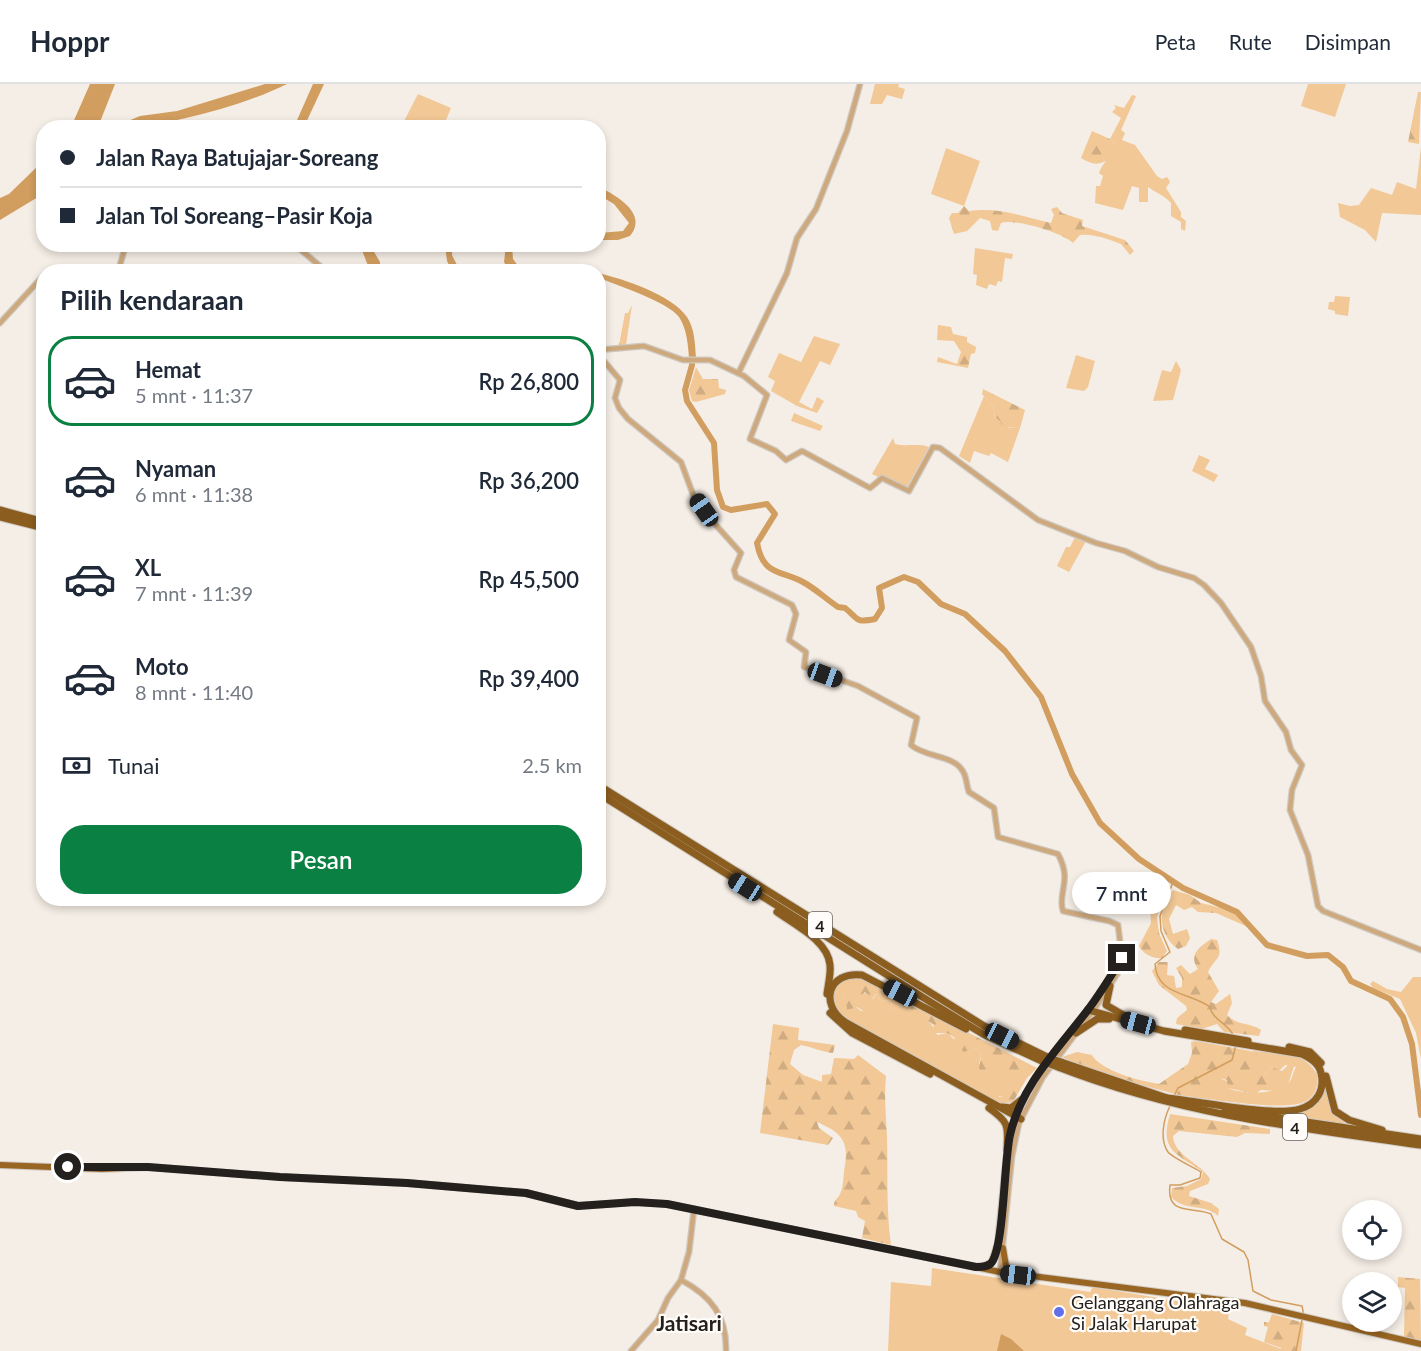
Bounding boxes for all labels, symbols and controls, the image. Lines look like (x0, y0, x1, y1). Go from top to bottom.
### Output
text: Hoppr (30, 24, 109, 58)
text: Peta (1155, 29, 1196, 54)
text: Rute (1229, 29, 1272, 54)
text: Disimpan (1305, 29, 1391, 54)
text: Jalan Raya Batujajar-Soreang (96, 144, 378, 171)
text: Jalan Tol Soreang–Pasir Koja (96, 202, 373, 229)
text: Pilih kendaraan (60, 283, 244, 316)
icon: car (63, 354, 117, 408)
text: Hemat (135, 356, 201, 383)
text: Rp 26,800 (478, 368, 579, 395)
text: 5 mnt · 11:37 (135, 383, 253, 407)
icon: car (63, 453, 117, 507)
text: Nyaman (135, 455, 216, 482)
text: Rp 36,200 (478, 467, 579, 494)
text: 6 mnt · 11:38 (135, 482, 253, 506)
car (686, 490, 722, 530)
icon: car (63, 552, 117, 606)
text: XL (135, 554, 161, 581)
text: Rp 45,500 (478, 566, 579, 593)
text: 7 mnt · 11:39 (135, 581, 253, 605)
icon: car (63, 651, 117, 705)
text: Moto (135, 653, 189, 680)
car (805, 660, 845, 690)
text: Rp 39,400 (478, 665, 579, 692)
text: 8 mnt · 11:40 (135, 680, 253, 704)
icon: cash (60, 749, 93, 782)
text: Tunai (108, 752, 159, 779)
text: 2.5 km (522, 753, 582, 777)
button: Pesan (60, 825, 582, 894)
car (725, 870, 765, 904)
callout: 7 mnt (1072, 871, 1172, 913)
text: 7 mnt (1096, 881, 1147, 905)
road number: 4 (808, 912, 832, 938)
route end (1108, 944, 1135, 971)
car (880, 977, 920, 1009)
car (1118, 1010, 1158, 1036)
car (982, 1020, 1022, 1052)
road number: 4 (1283, 1114, 1307, 1140)
route start (54, 1153, 81, 1180)
map controls (1342, 1200, 1402, 1332)
button: locate (1342, 1200, 1402, 1260)
car (999, 1264, 1037, 1286)
button: layers (1342, 1272, 1402, 1332)
place label: Gelanggang Olahraga Si Jalak Harupat (1071, 1291, 1240, 1334)
marker: Gelanggang Olahraga Si Jalak Harupat (1052, 1305, 1066, 1319)
district label: Jatisari (656, 1310, 722, 1335)

